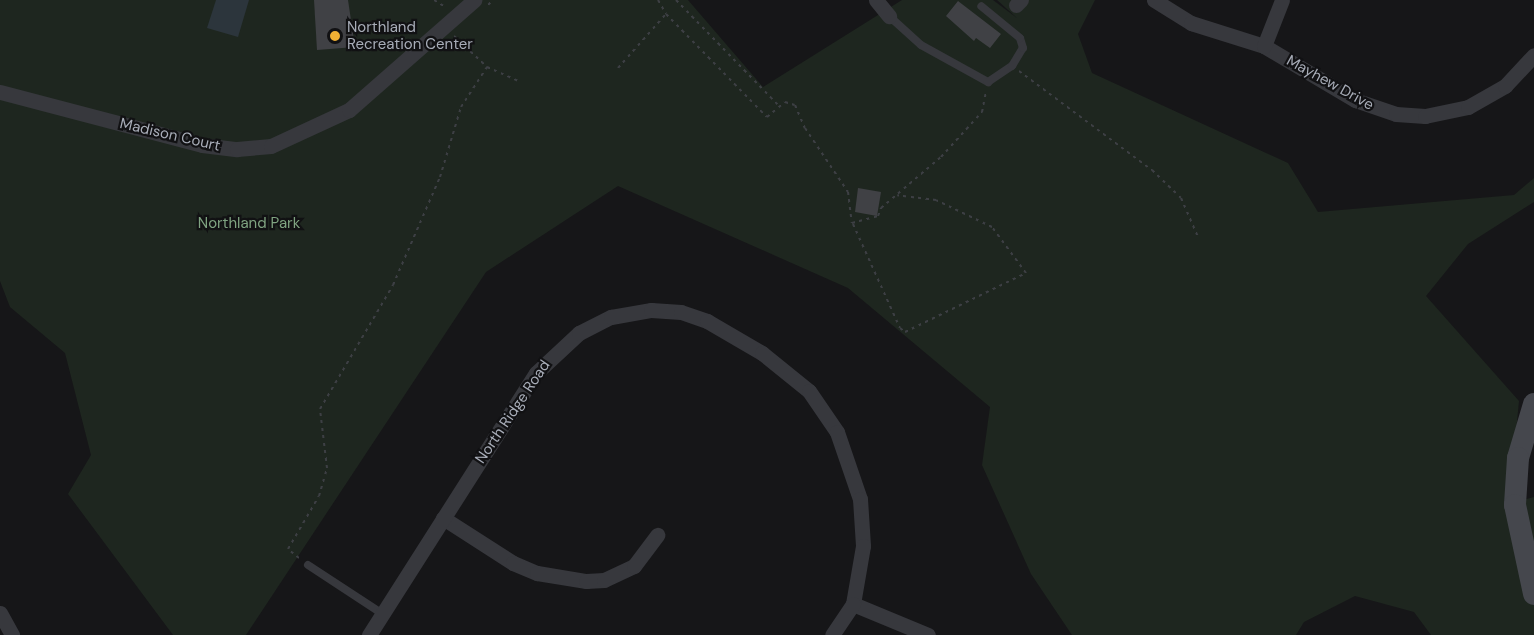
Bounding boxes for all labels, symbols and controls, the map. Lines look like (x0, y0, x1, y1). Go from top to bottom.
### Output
place label: Northland Recreation Center (347, 18, 473, 53)
marker: Northland Recreation Center (328, 29, 342, 43)
street label: Mayhew Drive (1283, 52, 1377, 114)
street label: Madison Court (118, 115, 222, 155)
park label: Northland Park (198, 215, 300, 233)
street label: North Ridge Road (472, 357, 554, 467)

